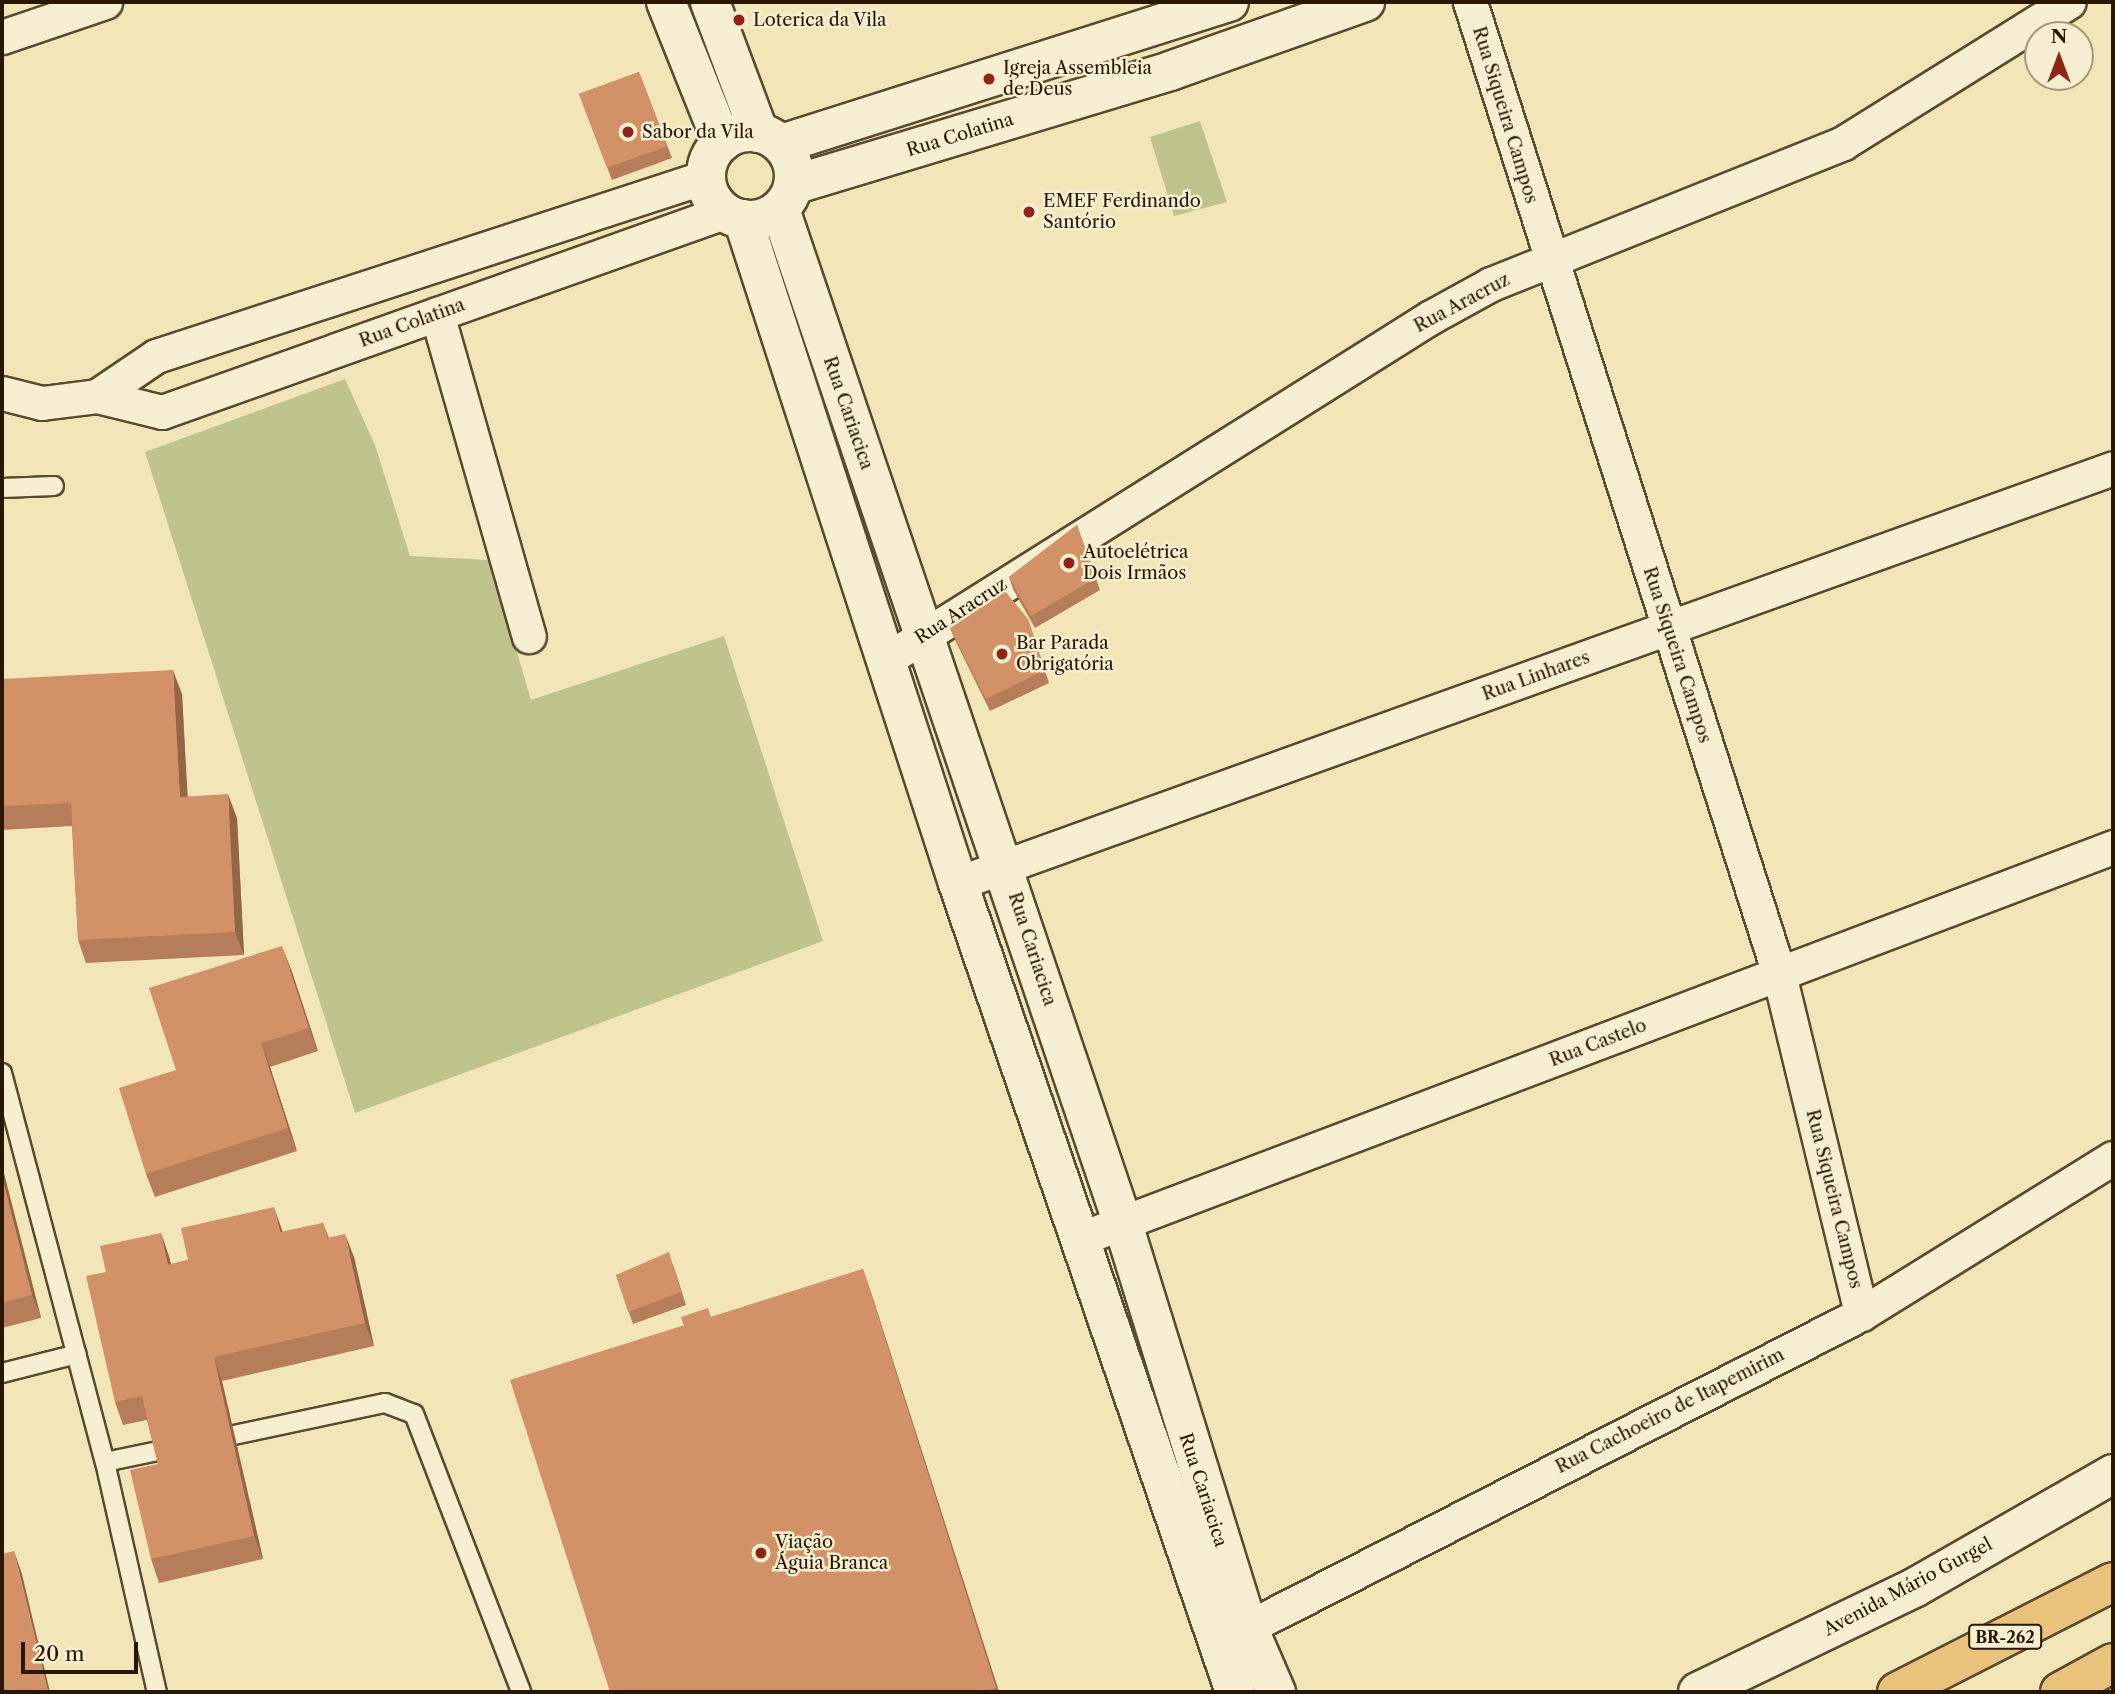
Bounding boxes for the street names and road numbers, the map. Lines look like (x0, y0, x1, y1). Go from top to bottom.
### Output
street label: Rua Siqueira Campos (1468, 24, 1542, 206)
street label: Rua Colatina (904, 108, 1016, 162)
street label: Rua Aracruz (1410, 269, 1514, 337)
street label: Rua Colatina (356, 294, 468, 352)
street label: Rua Cariacica (819, 354, 877, 472)
street label: Rua Siqueira Campos (1638, 564, 1716, 746)
street label: Rua Aracruz (911, 573, 1011, 649)
street label: Rua Linhares (1479, 647, 1593, 705)
street label: Rua Cariacica (1003, 889, 1061, 1009)
street label: Rua Castelo (1546, 1015, 1650, 1071)
street label: Rua Siqueira Campos (1801, 1107, 1867, 1291)
street label: Rua Cachoeiro de Itapemirim (1552, 1344, 1788, 1478)
street label: Rua Cariacica (1174, 1430, 1232, 1550)
street label: Avenida Mário Gurgel (1820, 1533, 1996, 1641)
road number: BR-262 (1966, 1624, 2044, 1650)

